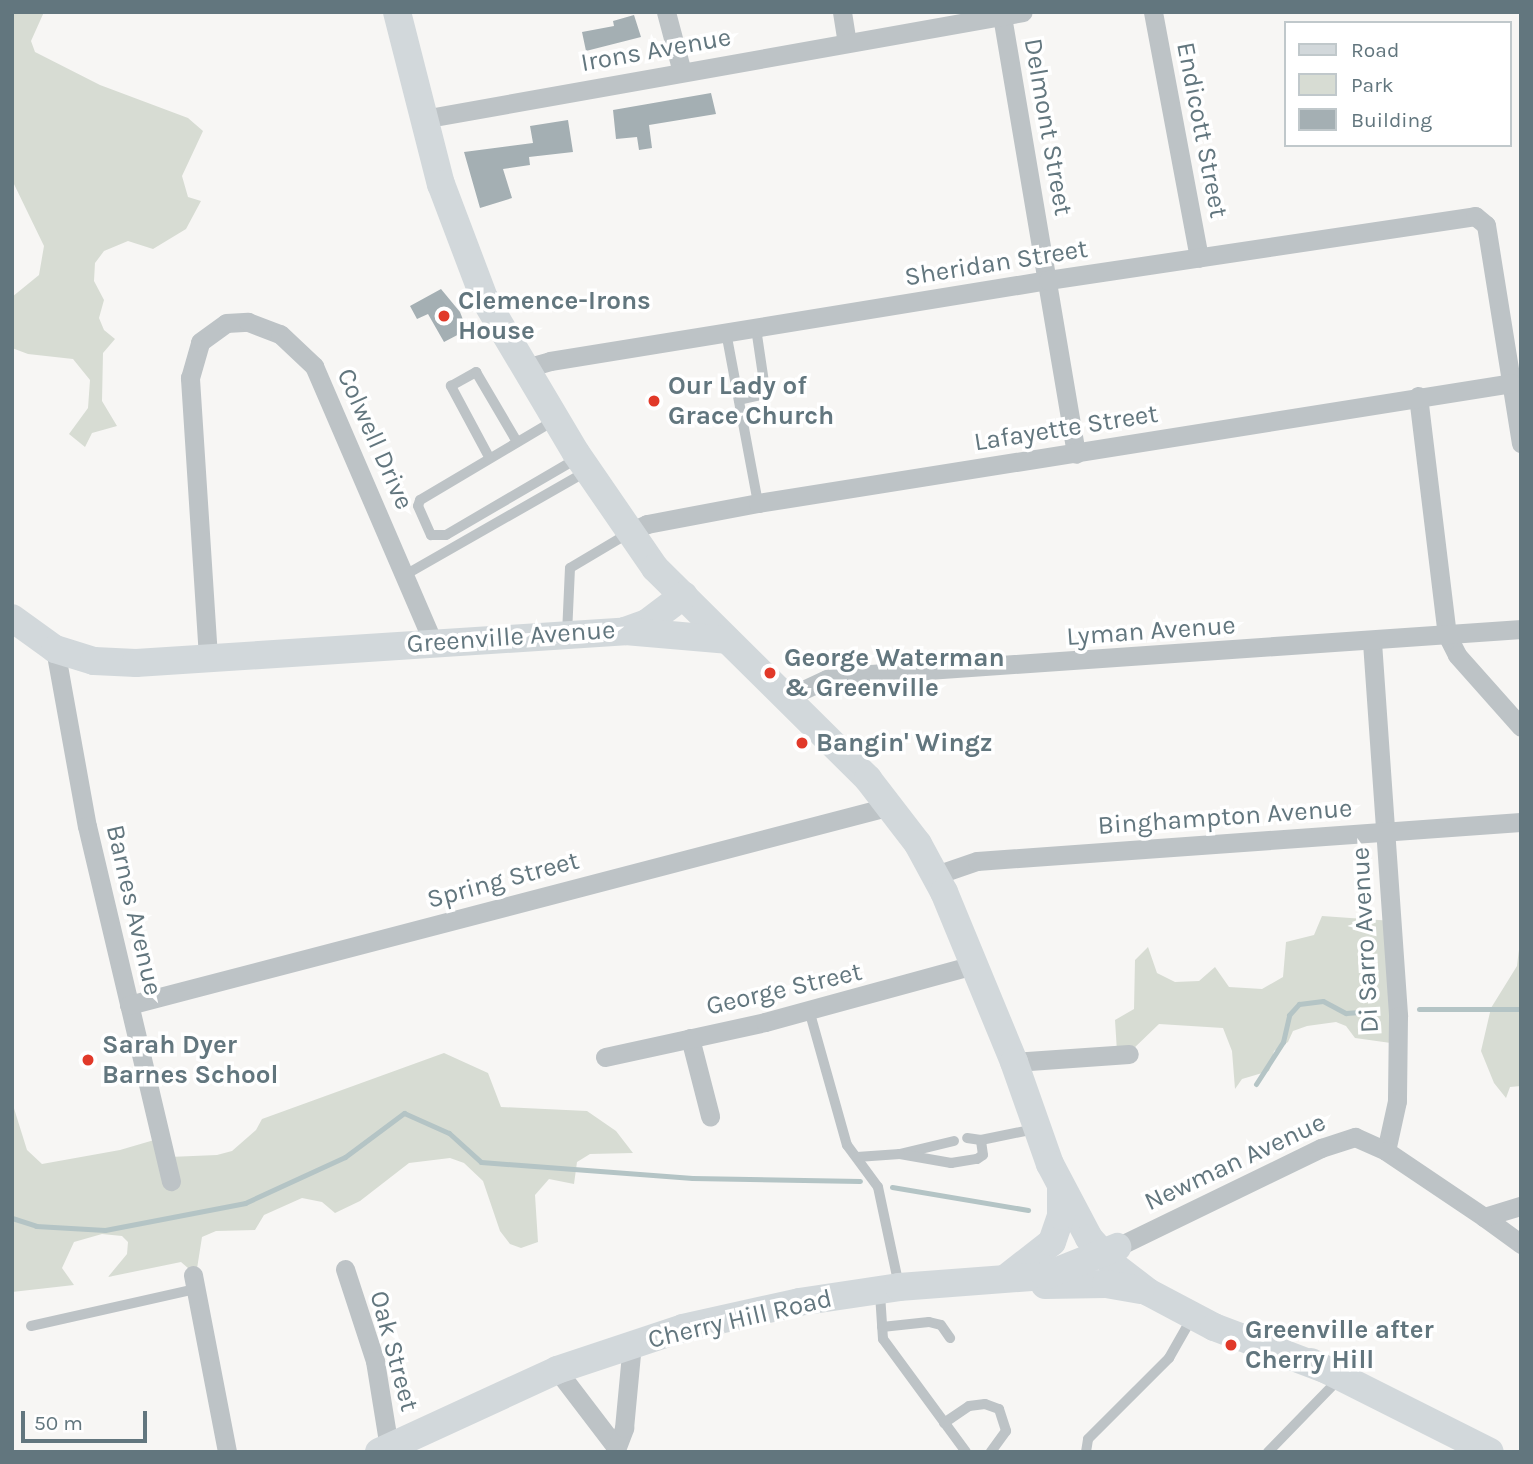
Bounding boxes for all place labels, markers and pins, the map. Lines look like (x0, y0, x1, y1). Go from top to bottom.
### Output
place label: Clemence-Irons House (458, 285, 651, 346)
marker: Clemence-Irons House (436, 308, 452, 324)
place label: Our Lady of Grace Church (668, 370, 834, 432)
marker: Our Lady of Grace Church (646, 393, 662, 409)
place label: George Waterman & Greenville (784, 642, 1005, 704)
marker: George Waterman & Greenville (762, 665, 778, 681)
place label: Bangin' Wingz (816, 727, 993, 759)
marker: Bangin' Wingz (794, 735, 810, 751)
place label: Sarah Dyer Barnes School (102, 1029, 278, 1090)
marker: Sarah Dyer Barnes School (80, 1052, 96, 1068)
place label: Greenville after Cherry Hill (1245, 1314, 1434, 1376)
marker: Greenville after Cherry Hill (1223, 1337, 1239, 1353)

